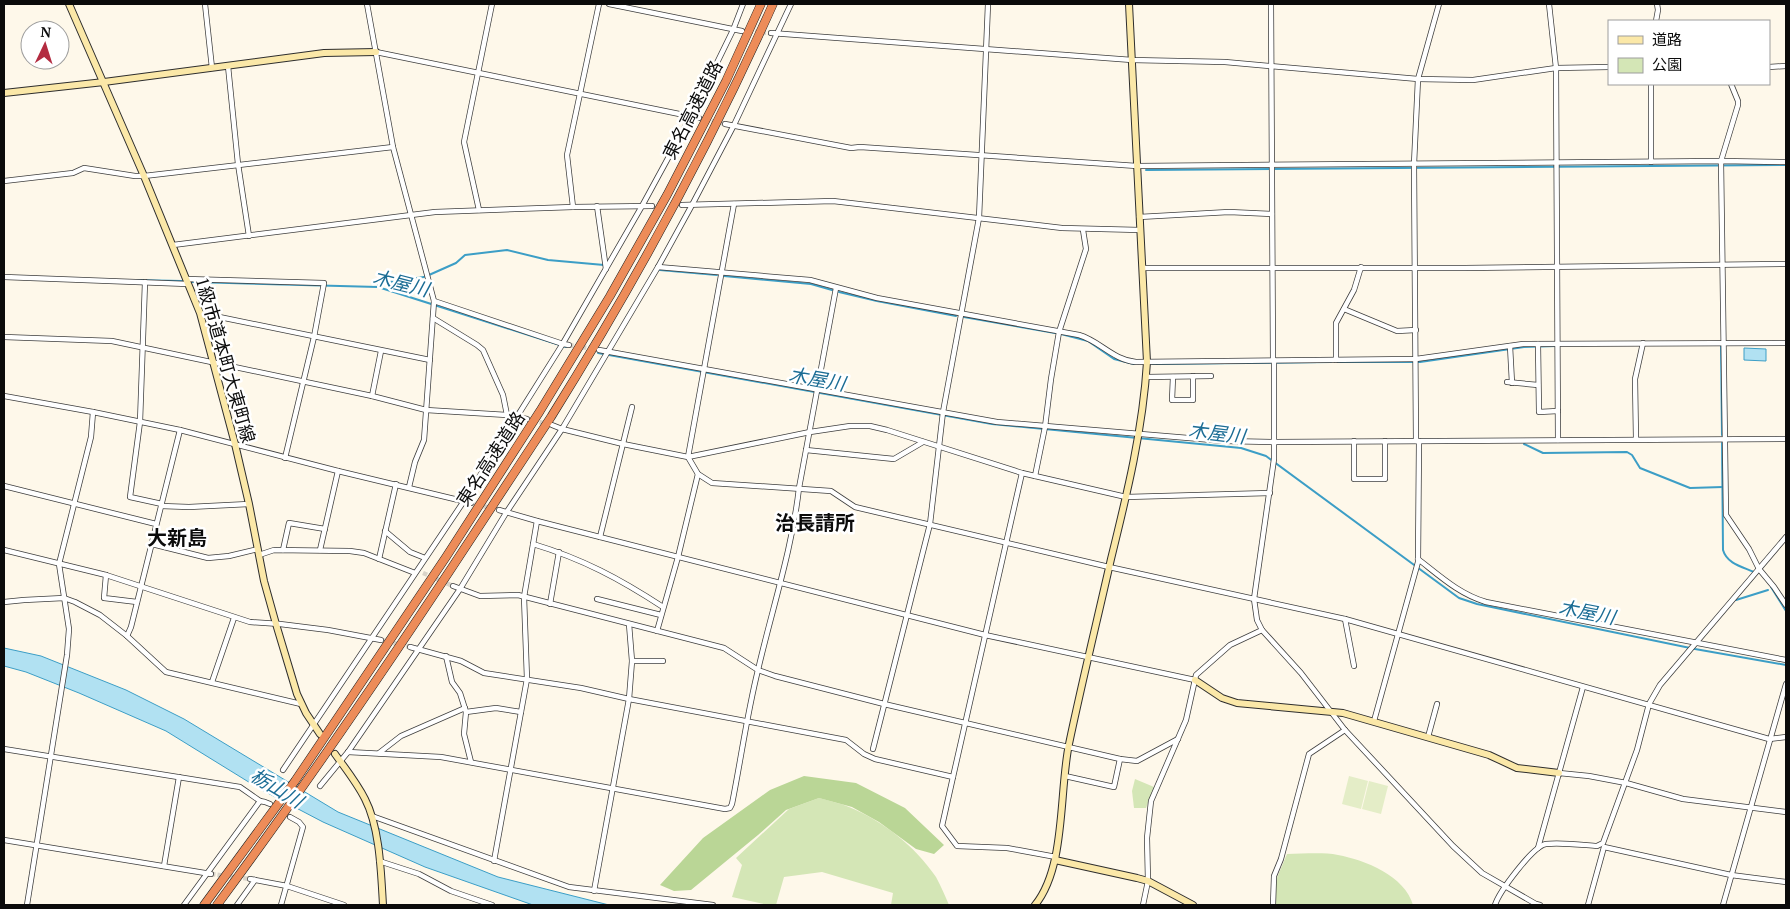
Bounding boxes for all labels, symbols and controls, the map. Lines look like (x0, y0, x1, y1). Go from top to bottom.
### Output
north arrow (20, 20, 70, 70)
legend (1608, 20, 1770, 85)
text: N (40, 22, 52, 41)
text: 道路 (1652, 29, 1682, 49)
text: 公園 (1652, 54, 1682, 74)
street label: 東名高速道路 (657, 56, 727, 163)
water label: 木屋川 (370, 263, 434, 302)
street label: 1級市道本町大東町線 (191, 274, 261, 446)
water label: 木屋川 (787, 361, 849, 396)
street label: 東名高速道路 (451, 407, 530, 510)
water label: 木屋川 (1187, 417, 1249, 449)
district label: 治長請所 (775, 509, 855, 536)
district label: 大新島 (147, 524, 207, 551)
water label: 木屋川 (1557, 594, 1619, 630)
water label: 栃山川 (246, 762, 310, 814)

